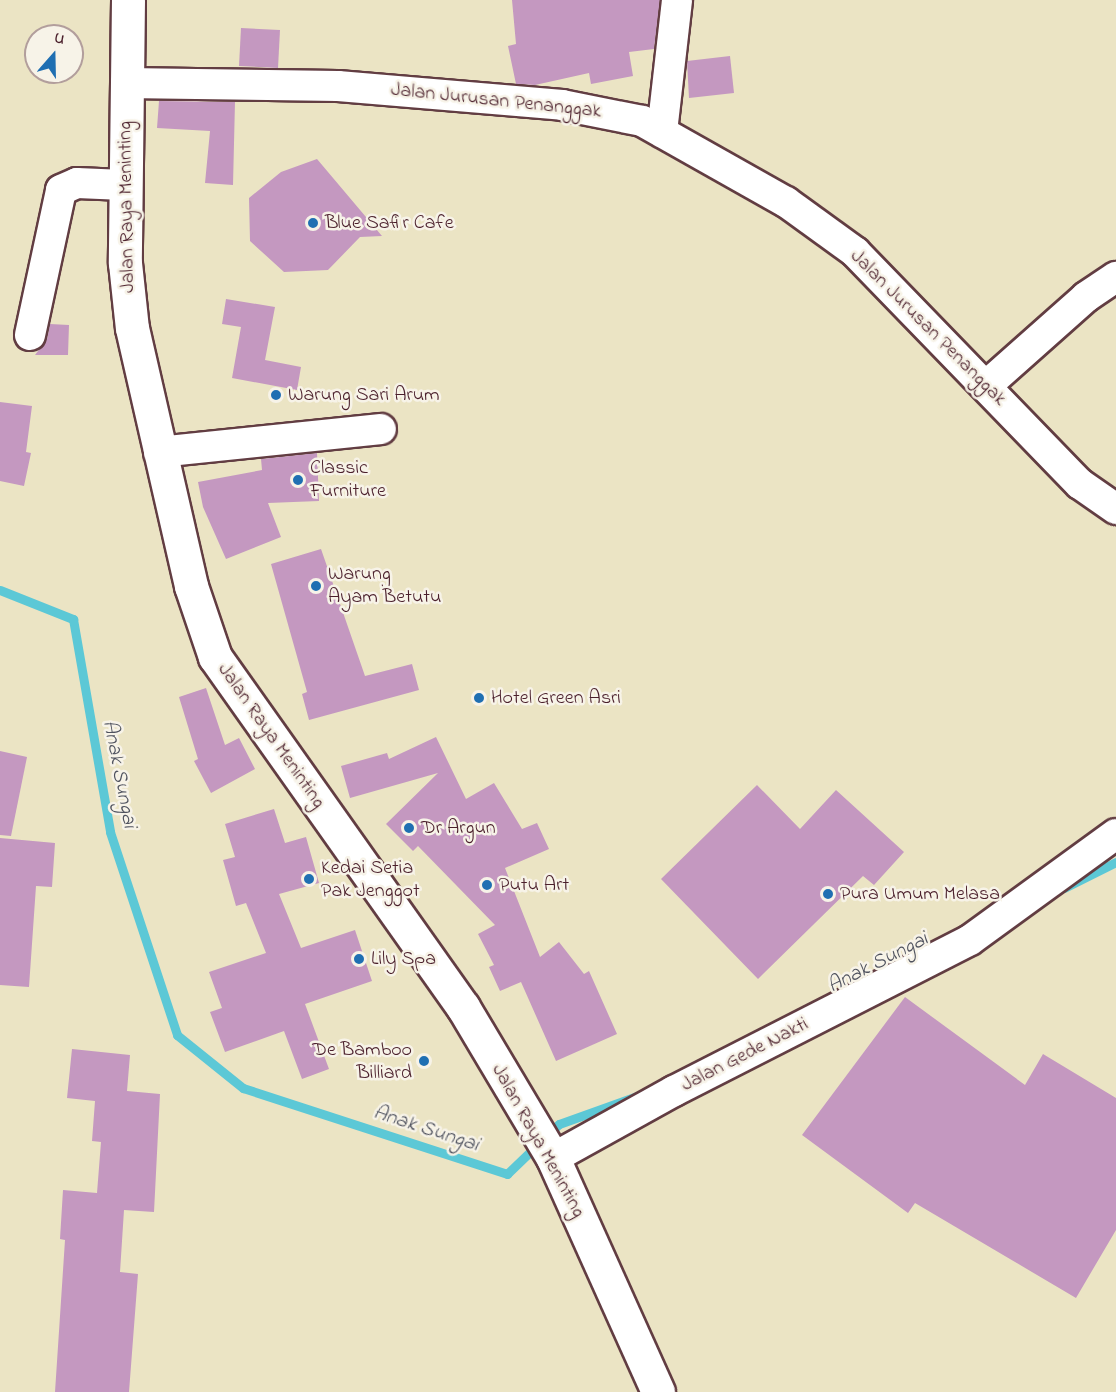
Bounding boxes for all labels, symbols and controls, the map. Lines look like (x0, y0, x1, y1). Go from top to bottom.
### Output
north arrow (24, 24, 84, 84)
text: U (51, 26, 68, 52)
street label: Jalan Jurusan Penanggak (390, 78, 602, 124)
street label: Jalan Raya Meninting (114, 121, 140, 293)
place label: Blue Safir Cafe (325, 211, 454, 235)
marker: Blue Safir Cafe (306, 216, 320, 230)
street label: Jalan Jurusan Penanggak (845, 245, 1011, 411)
place label: Warung Sari Arum (288, 383, 440, 407)
marker: Warung Sari Arum (269, 388, 283, 402)
place label: Classic Furniture (310, 456, 386, 503)
marker: Classic Furniture (291, 473, 305, 487)
place label: Warung Ayam Betutu (328, 562, 441, 609)
marker: Warung Ayam Betutu (309, 579, 323, 593)
street label: Jalan Raya Meninting (212, 659, 330, 813)
place label: Hotel Green Asri (491, 686, 621, 710)
marker: Hotel Green Asri (472, 691, 486, 705)
water label: Anak Sungai (96, 718, 142, 830)
place label: Dr Argun (421, 816, 496, 840)
marker: Dr Argun (402, 821, 416, 835)
place label: Kedai Setia Pak Jenggot (321, 856, 420, 903)
marker: Kedai Setia Pak Jenggot (302, 872, 316, 886)
place label: Putu Art (499, 873, 569, 897)
marker: Putu Art (480, 878, 494, 892)
place label: Pura Umum Melasa (840, 882, 1000, 906)
marker: Pura Umum Melasa (821, 887, 835, 901)
water label: Anak Sungai (824, 927, 932, 999)
place label: Lily Spa (371, 947, 436, 971)
marker: Lily Spa (352, 952, 366, 966)
street label: Jalan Gede Nakti (677, 1013, 813, 1097)
place label: De Bamboo Billiard (312, 1038, 412, 1085)
marker: De Bamboo Billiard (417, 1054, 431, 1068)
street label: Jalan Raya Meninting (486, 1060, 590, 1222)
water label: Anak Sungai (370, 1100, 482, 1158)

